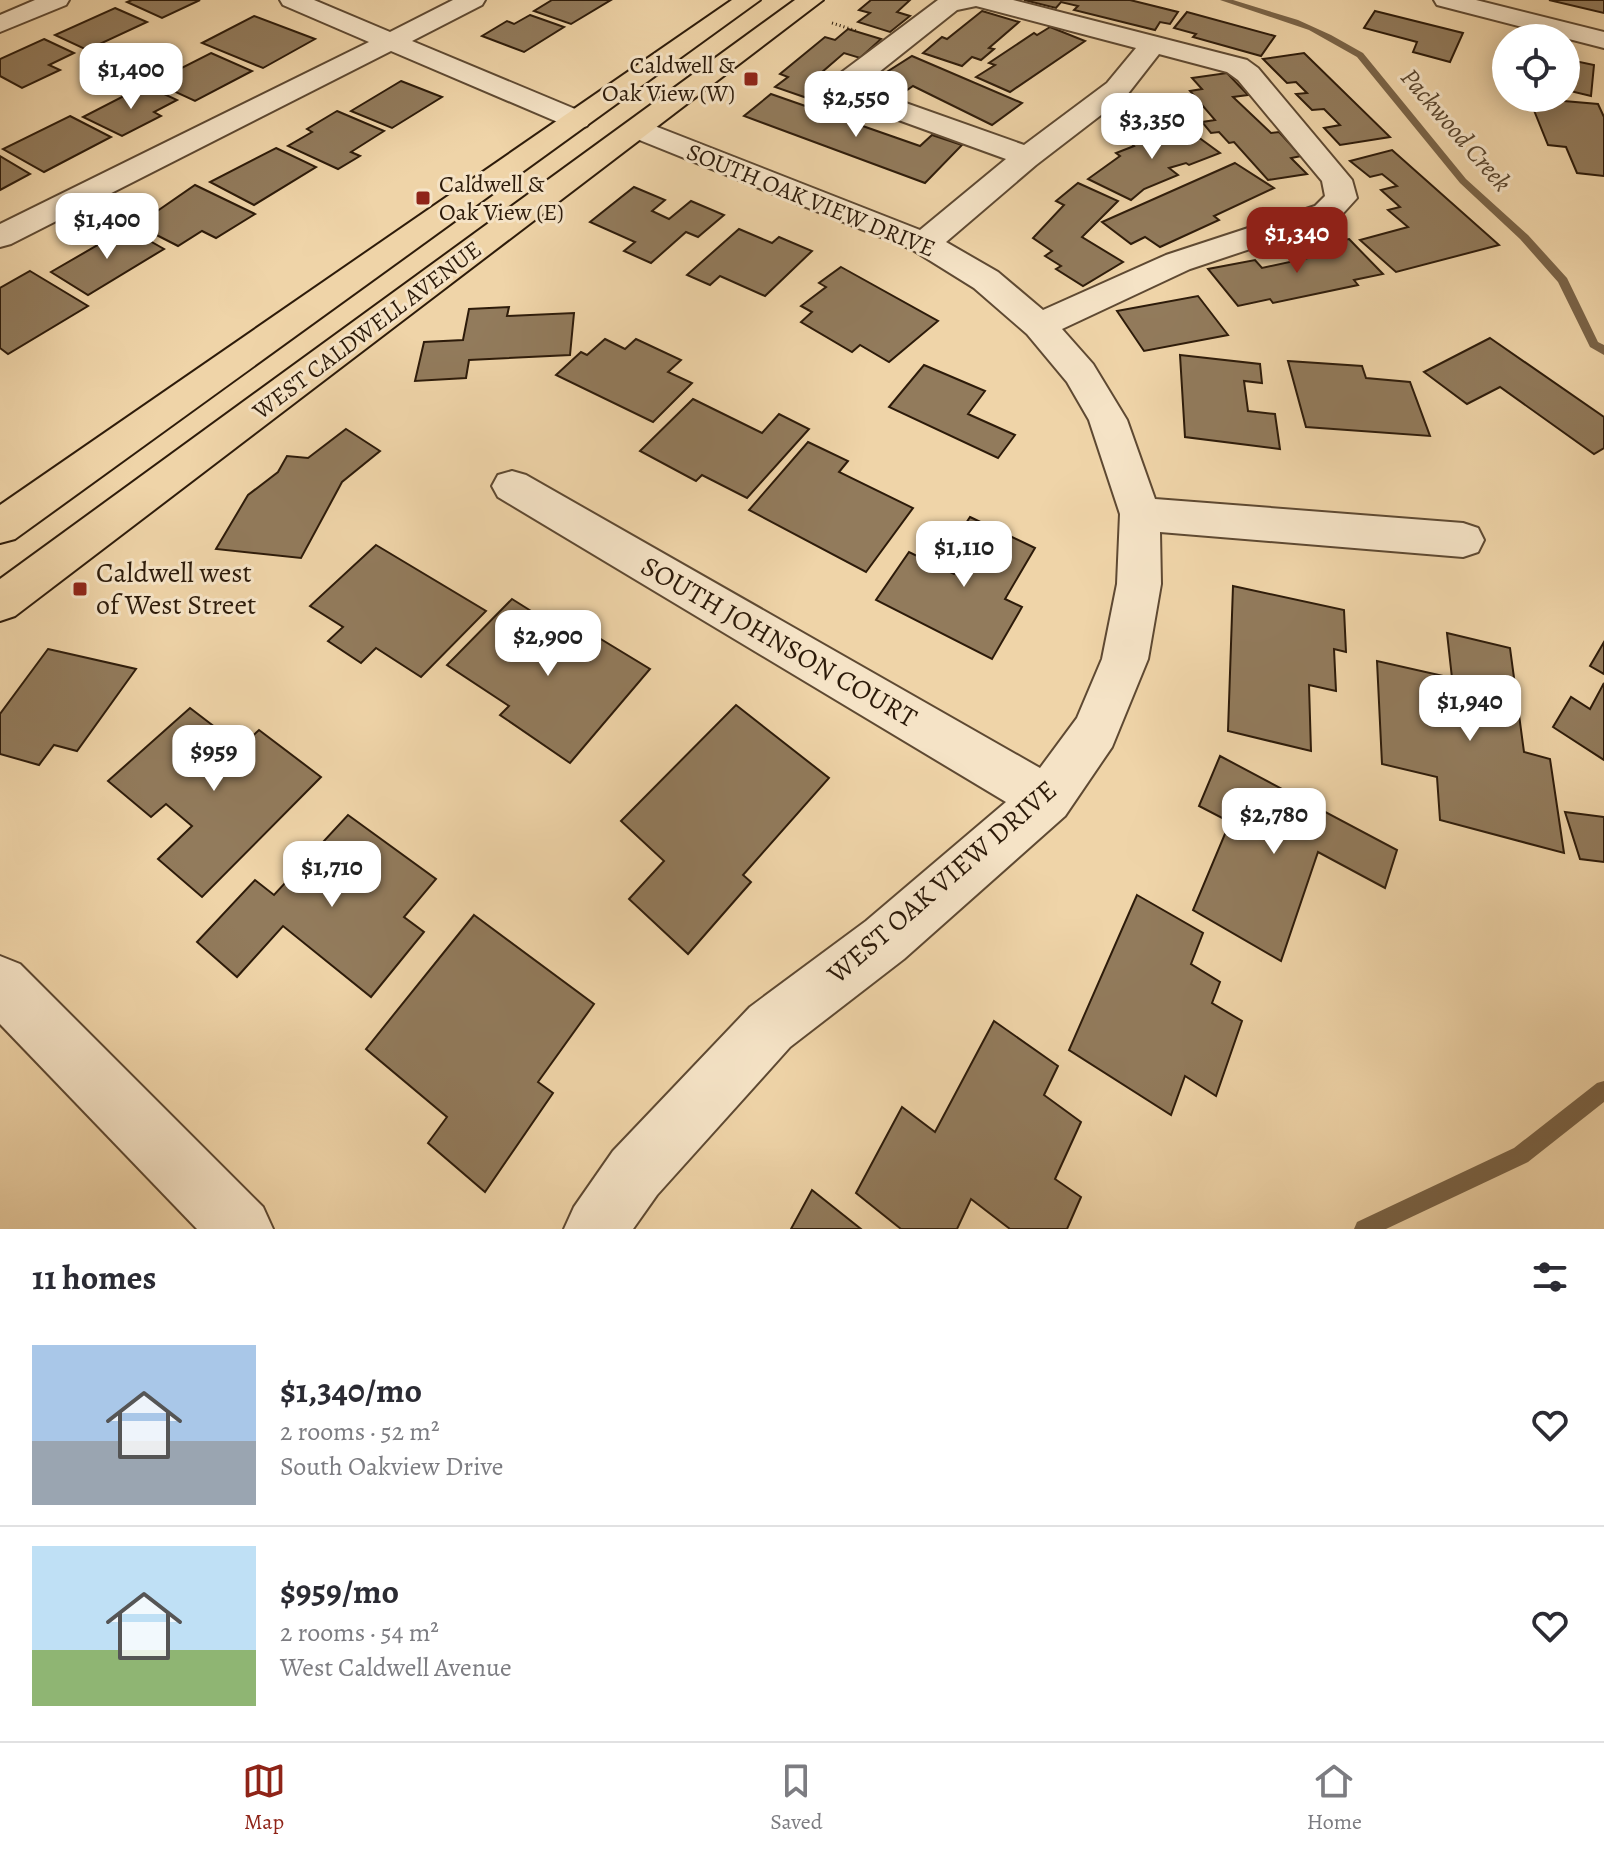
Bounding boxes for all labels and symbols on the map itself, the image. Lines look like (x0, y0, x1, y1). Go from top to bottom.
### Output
pin: $1,400 (66, 43, 196, 111)
place label: Caldwell & Oak View (W) (602, 49, 735, 109)
water label: Packwood Creek (1393, 61, 1519, 199)
marker: Caldwell & Oak View (W) (742, 70, 760, 88)
pin: $2,550 (791, 71, 921, 139)
pin: $3,350 (1087, 93, 1217, 161)
street label: SOUTH OAK VIEW DRIVE (682, 135, 940, 265)
place label: Caldwell & Oak View (E) (439, 168, 564, 228)
marker: Caldwell & Oak View (E) (414, 189, 432, 207)
pin: $1,400 (42, 193, 172, 261)
pin: $1,340 (1232, 207, 1362, 275)
street label: WEST CALDWELL AVENUE (245, 233, 488, 427)
pin: $1,110 (899, 521, 1029, 589)
street label: SOUTH JOHNSON COURT (634, 547, 924, 737)
place label: Caldwell west of West Street (96, 554, 256, 624)
marker: Caldwell west of West Street (71, 580, 89, 598)
pin: $2,900 (483, 610, 613, 678)
pin: $1,940 (1405, 675, 1535, 743)
pin: $959 (167, 725, 261, 793)
street label: WEST OAK VIEW DRIVE (818, 772, 1065, 993)
pin: $2,780 (1209, 788, 1339, 856)
pin: $1,710 (267, 841, 397, 909)

